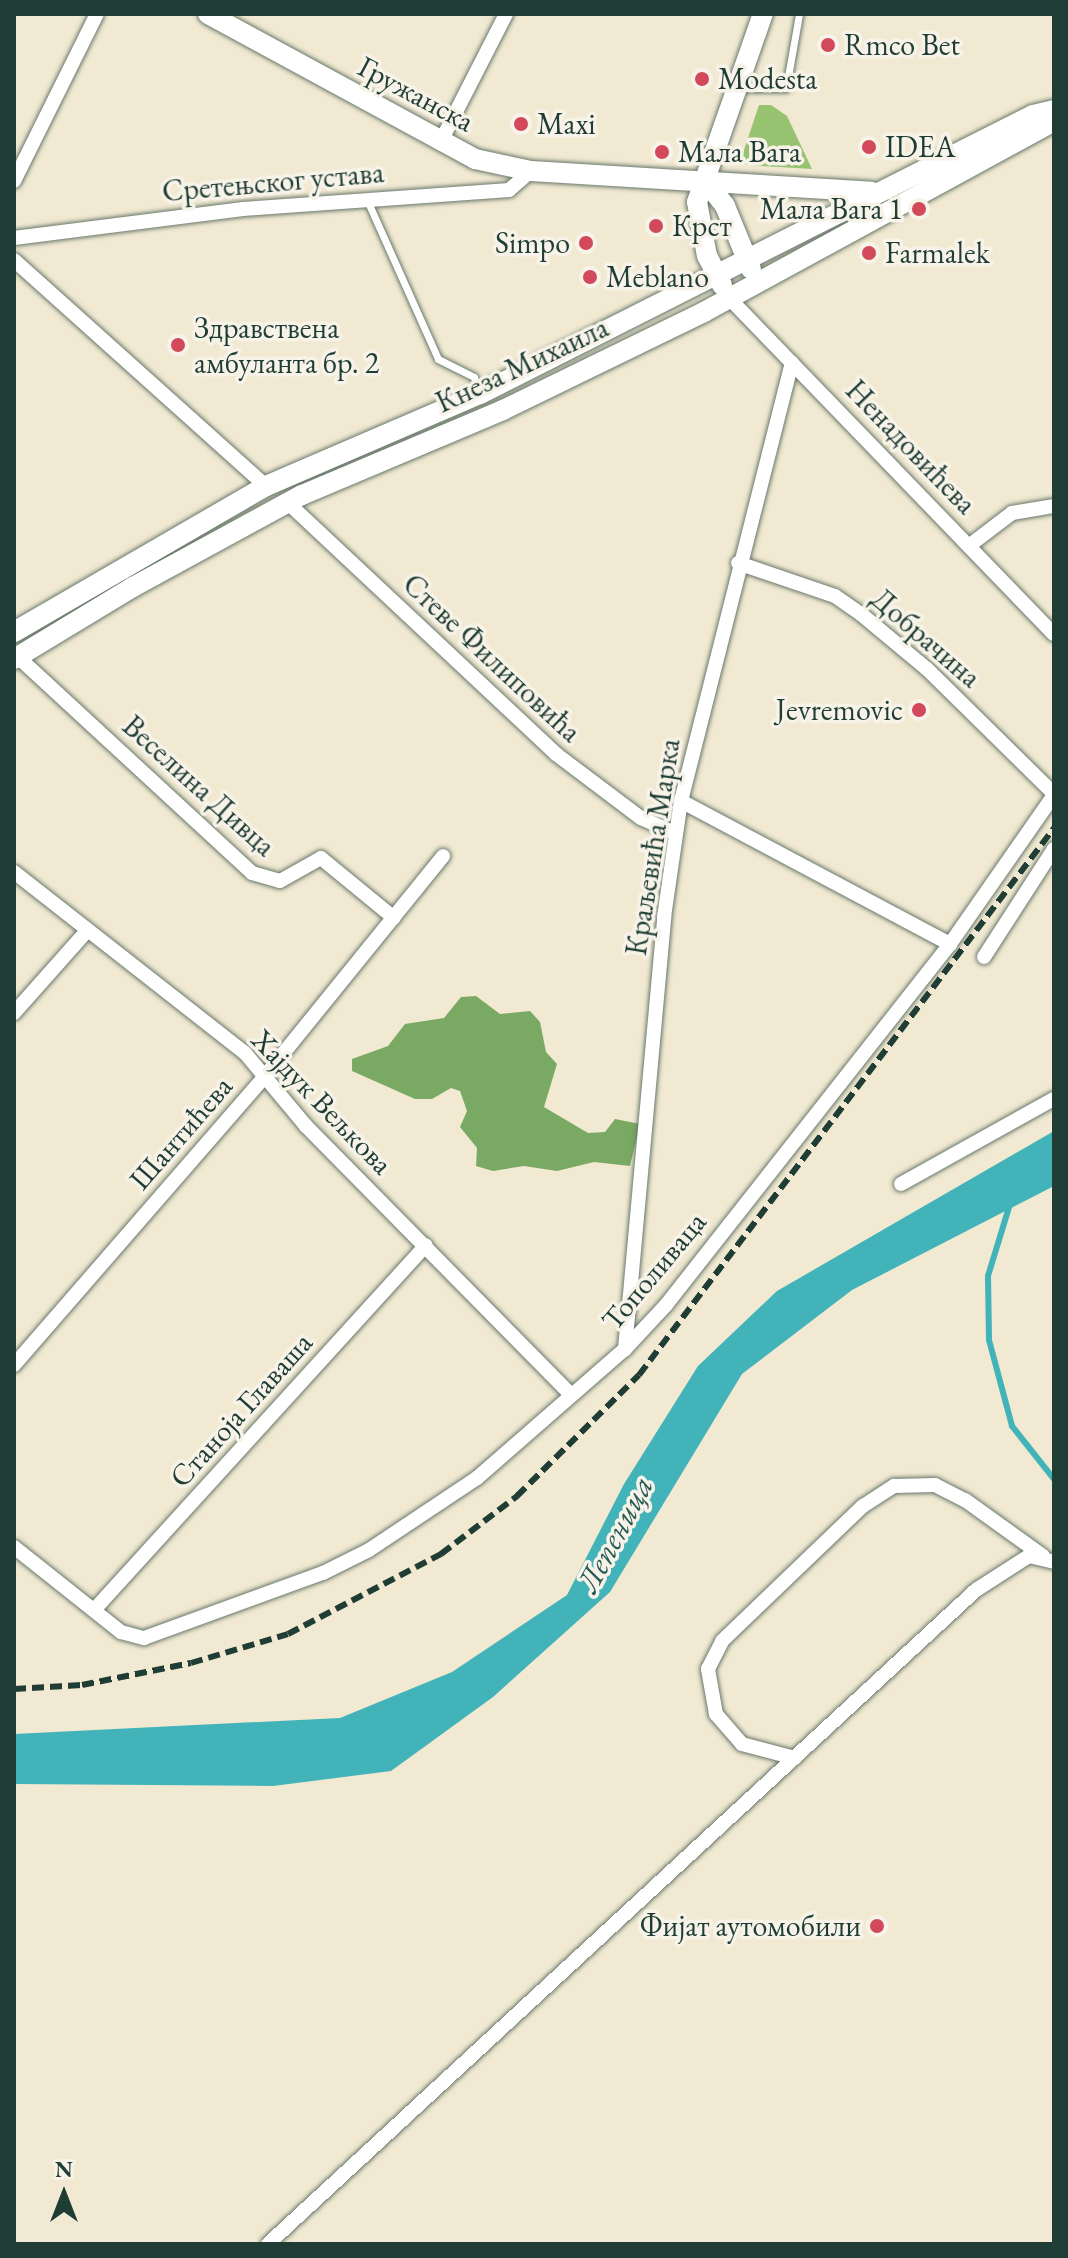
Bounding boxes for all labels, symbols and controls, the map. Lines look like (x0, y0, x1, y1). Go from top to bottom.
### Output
place label: Rmco Bet (844, 27, 960, 63)
marker: Rmco Bet (819, 36, 837, 54)
street label: Гружанска (352, 48, 480, 140)
place label: Modesta (718, 61, 817, 97)
marker: Modesta (693, 70, 711, 88)
place label: Maxi (537, 106, 596, 142)
marker: Maxi (512, 115, 530, 133)
place label: IDEA (885, 129, 955, 165)
place label: Мала Вага (678, 134, 801, 170)
marker: IDEA (860, 138, 878, 156)
marker: Мала Вага (653, 143, 671, 161)
street label: Сретењског устава (161, 154, 385, 210)
place label: Мала Вага 1 (760, 191, 903, 227)
marker: Мала Вага 1 (910, 200, 928, 218)
place label: Крст (672, 208, 732, 244)
marker: Крст (647, 217, 665, 235)
place label: Simpo (495, 225, 570, 261)
marker: Simpo (577, 234, 595, 252)
place label: Farmalek (885, 235, 990, 271)
marker: Farmalek (860, 244, 878, 262)
place label: Meblano (606, 259, 709, 295)
marker: Meblano (581, 268, 599, 286)
street label: Кнеза Михаила (430, 309, 614, 421)
place label: Здравствена амбуланта бр. 2 (194, 310, 379, 380)
marker: Здравствена амбуланта бр. 2 (169, 336, 187, 354)
street label: Ненадовићева (838, 372, 984, 522)
street label: Стеве Филиповића (395, 566, 589, 750)
street label: Добрачина (864, 581, 988, 695)
place label: Jevremovic (776, 692, 903, 728)
marker: Jevremovic (910, 701, 928, 719)
street label: Веселина Дивца (115, 708, 283, 864)
street label: Краљевића Марка (618, 736, 688, 958)
street label: Хајдук Вељкова (244, 1022, 400, 1182)
street label: Шантићева (122, 1069, 240, 1197)
street label: Тополиваца (594, 1205, 714, 1337)
street label: Станоја Главаша (162, 1325, 320, 1495)
water label: Лепеница (569, 1470, 661, 1598)
place label: Фијат аутомобили (640, 1908, 861, 1944)
marker: Фијат аутомобили (868, 1917, 886, 1935)
north arrow (24, 2154, 104, 2234)
text: N (55, 2155, 73, 2184)

